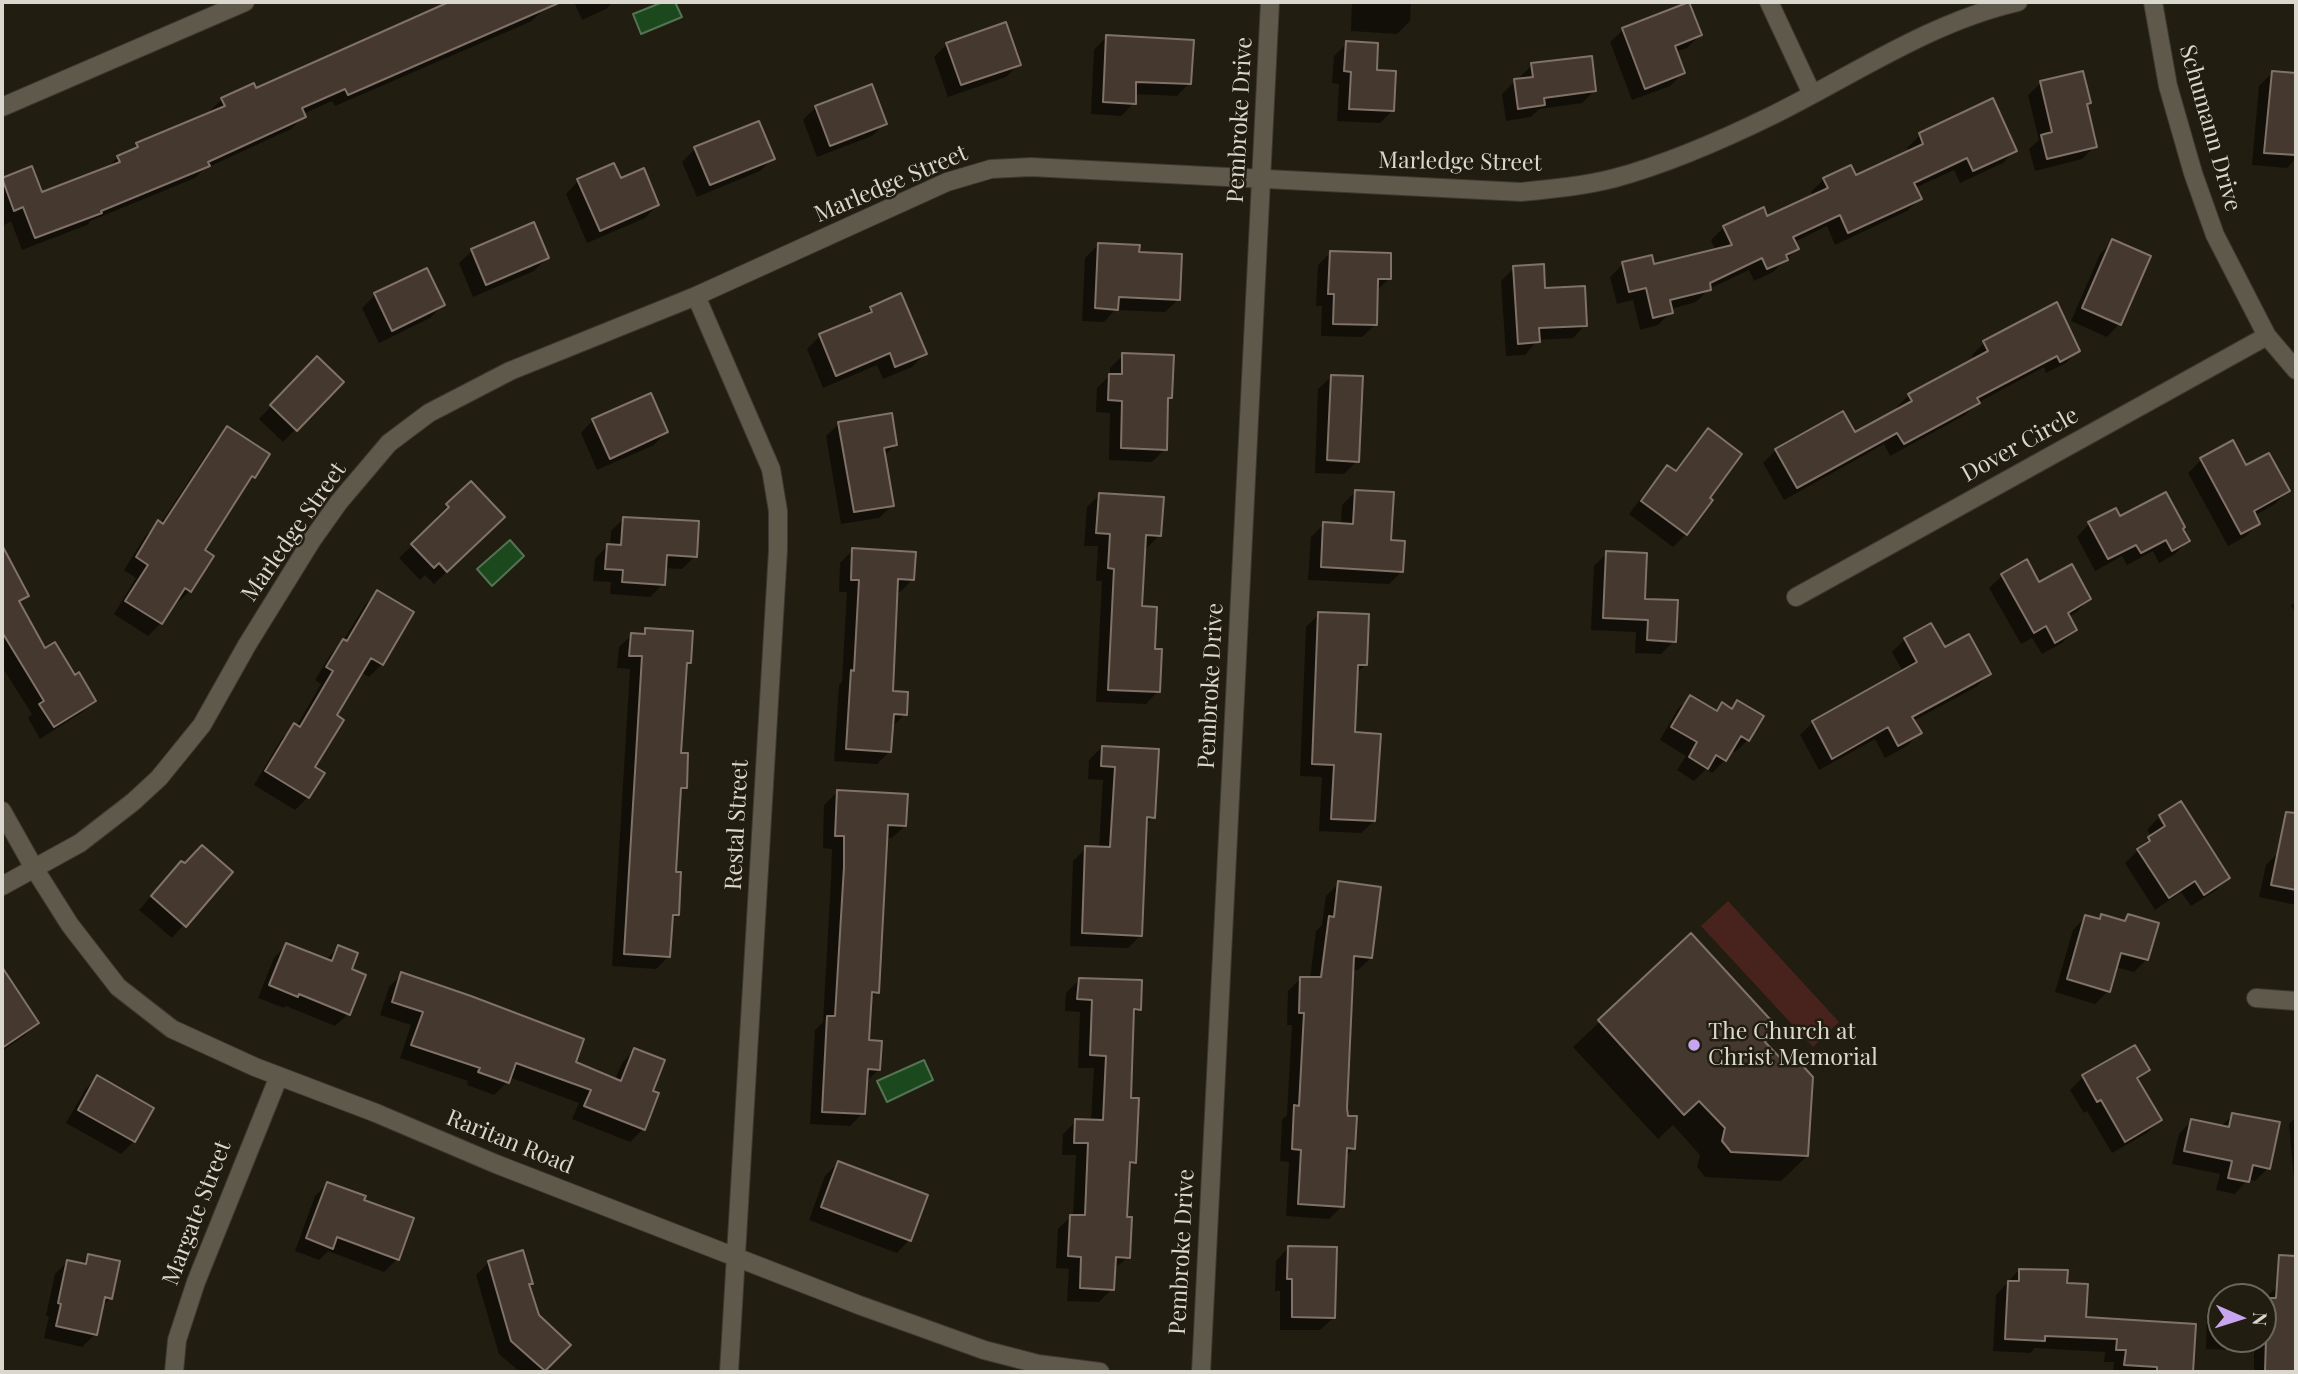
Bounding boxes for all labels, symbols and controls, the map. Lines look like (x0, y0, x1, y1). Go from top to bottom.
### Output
street label: Pembroke Drive (1222, 36, 1258, 204)
street label: Schumann Drive (2173, 42, 2247, 214)
street label: Marledge Street (810, 139, 972, 229)
street label: Marledge Street (1378, 147, 1542, 177)
street label: Dover Circle (1957, 402, 2083, 488)
street label: Marledge Street (236, 457, 352, 607)
street label: Pembroke Drive (1193, 602, 1229, 770)
street label: Restal Street (720, 759, 754, 891)
place label: The Church at Christ Memorial (1708, 1018, 1878, 1072)
marker: The Church at Christ Memorial (1686, 1037, 1702, 1053)
street label: Raritan Road (442, 1104, 578, 1180)
street label: Margate Street (157, 1137, 237, 1289)
street label: Pembroke Drive (1164, 1168, 1200, 1336)
north arrow (2207, 1283, 2277, 1353)
text: N (2248, 1311, 2274, 1327)

